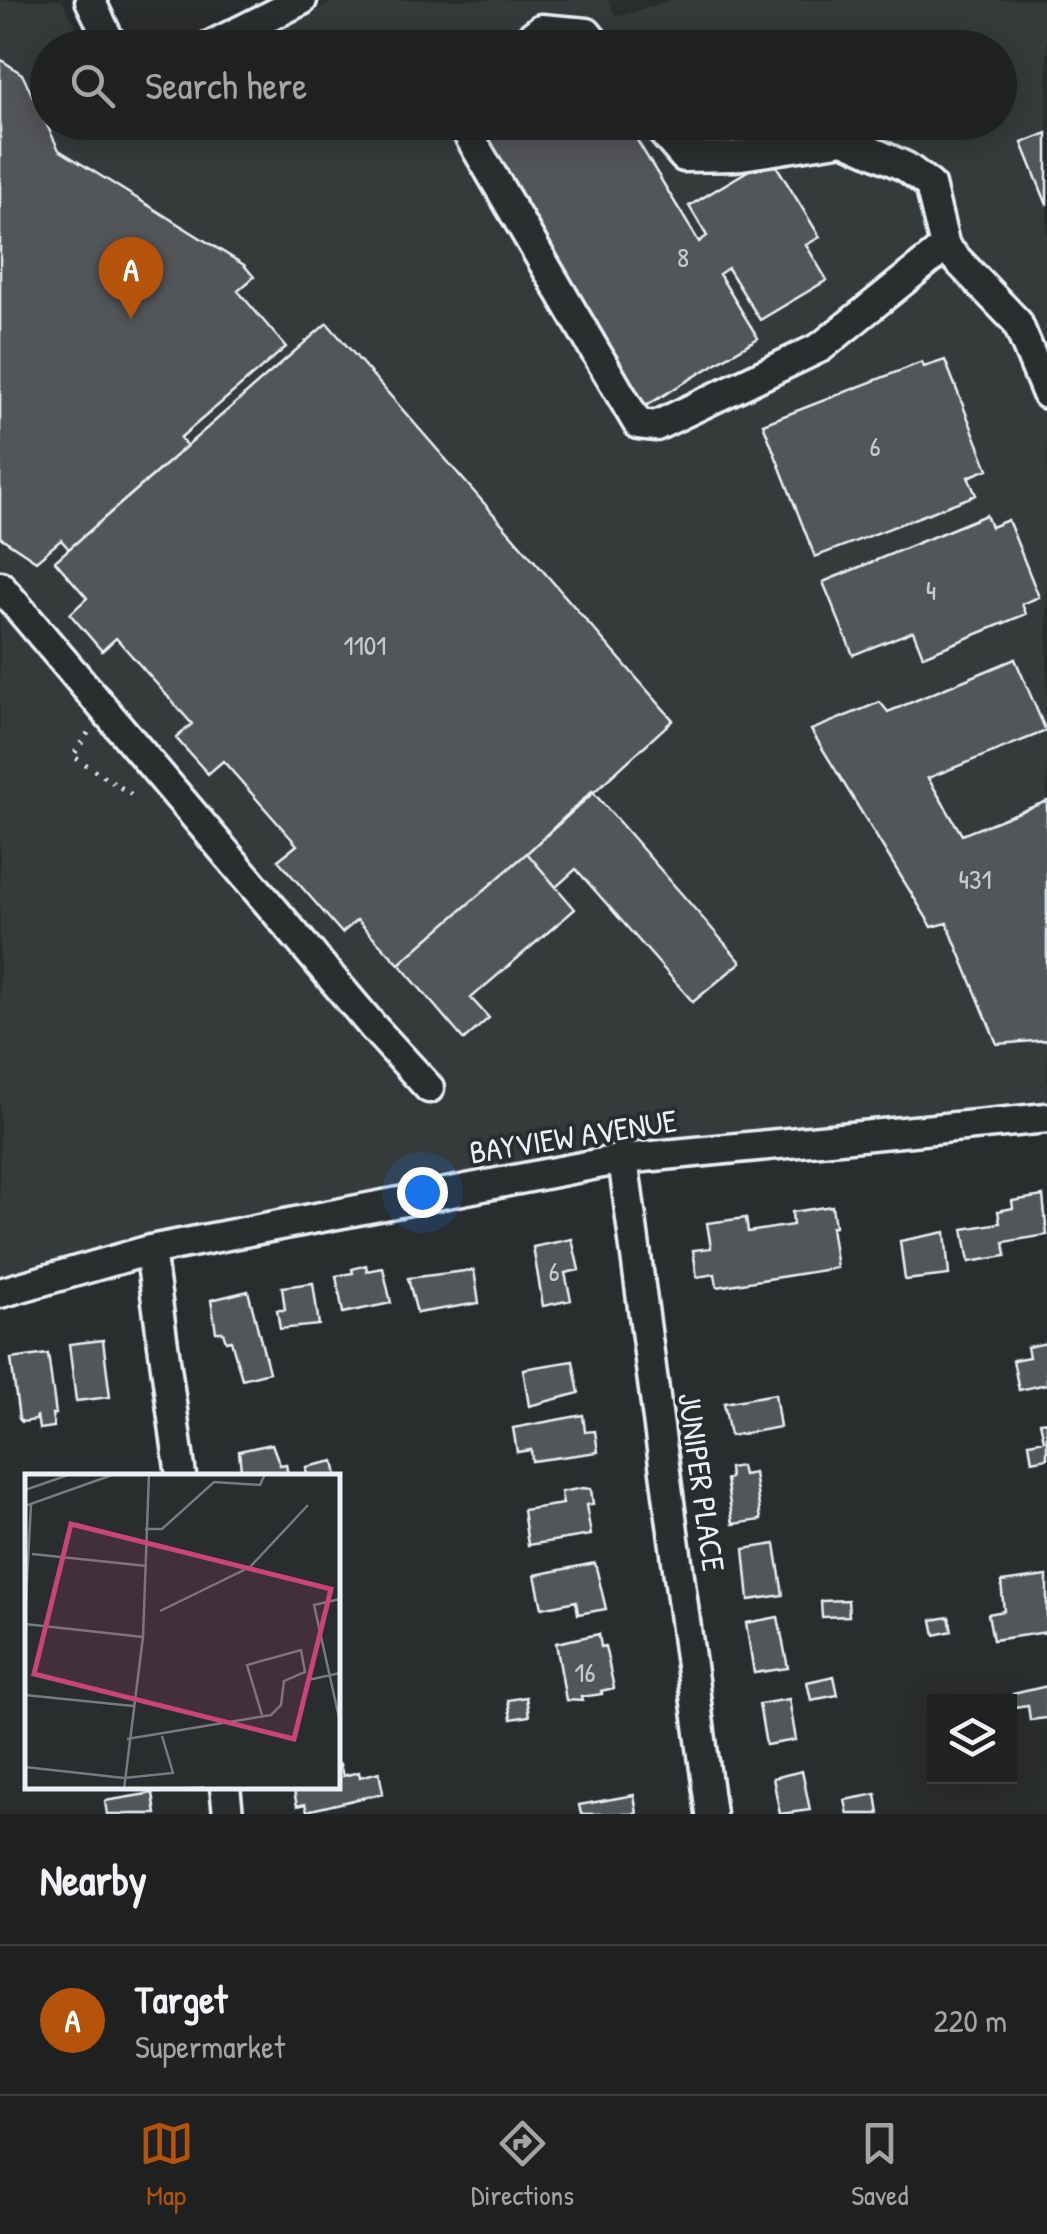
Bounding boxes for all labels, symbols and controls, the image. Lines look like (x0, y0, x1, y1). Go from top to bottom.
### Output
search box (30, 30, 1017, 140)
icon: search (65, 58, 120, 113)
text: Search here (145, 59, 307, 111)
pin: A (98, 236, 164, 319)
house number: 8 (677, 238, 689, 276)
house number: 6 (869, 427, 881, 465)
house number: 4 (926, 571, 936, 609)
house number: 1101 (343, 626, 387, 664)
house number: 431 (958, 860, 992, 898)
street label: BAYVIEW AVENUE (466, 1098, 680, 1174)
your location (397, 1167, 448, 1218)
house number: 6 (548, 1252, 560, 1290)
street label: JUNIPER PLACE (668, 1390, 736, 1574)
inset map (25, 1474, 340, 1789)
house number: 16 (574, 1653, 596, 1691)
map controls (927, 1694, 1017, 1784)
button: layers (927, 1694, 1017, 1784)
text: Nearby (40, 1851, 147, 1908)
text: Target (135, 1973, 227, 2025)
text: A (65, 1999, 80, 2042)
text: 220 m (934, 1999, 1007, 2042)
text: Supermarket (135, 2025, 285, 2068)
tab: Map (139, 2116, 194, 2214)
tab: Directions (471, 2116, 574, 2214)
tab: Saved (851, 2116, 908, 2214)

